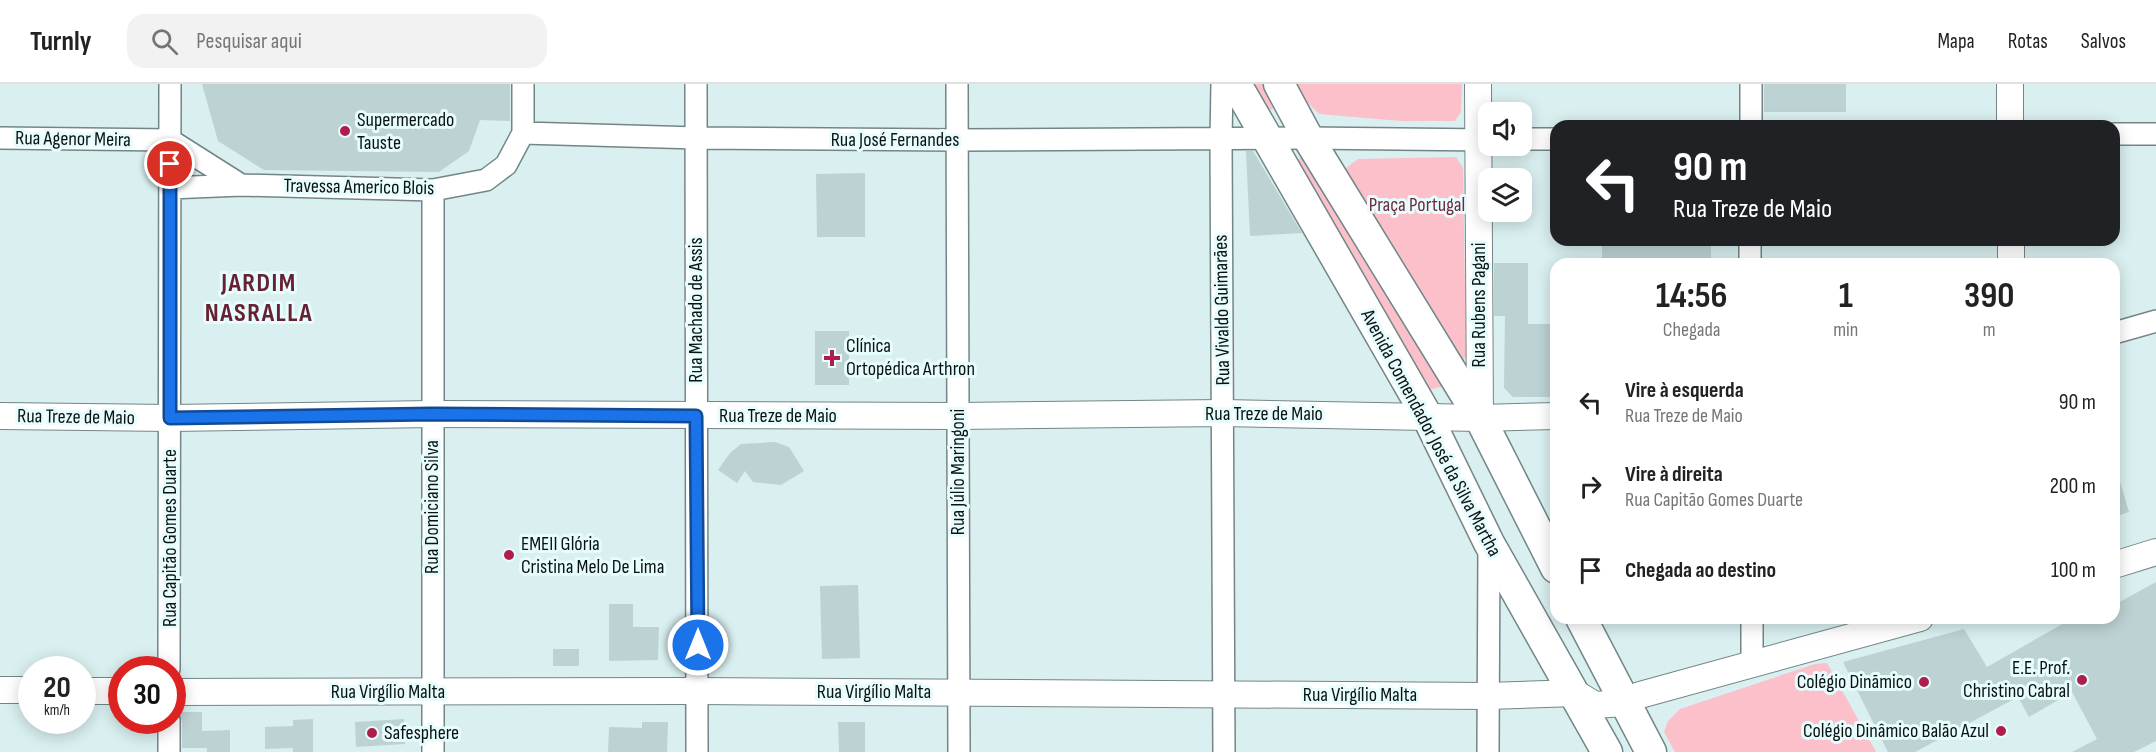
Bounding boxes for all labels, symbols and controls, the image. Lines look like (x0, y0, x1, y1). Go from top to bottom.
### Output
search box (127, 14, 547, 68)
text: Turnly (30, 25, 91, 58)
icon: search (148, 25, 181, 58)
text: Pesquisar aqui (196, 28, 302, 55)
text: Mapa (1937, 29, 1975, 54)
text: Rotas (2008, 29, 2048, 54)
text: Salvos (2081, 29, 2126, 54)
map controls (1478, 102, 1532, 222)
button: sound (1478, 102, 1532, 156)
place label: Supermercado Tauste (357, 108, 454, 155)
marker: Supermercado Tauste (338, 124, 352, 138)
street label: Rua Agenor Meira (15, 126, 131, 152)
street label: Rua José Fernandes (831, 128, 959, 152)
pin (144, 138, 195, 189)
text: 90 m (1673, 142, 1747, 193)
icon: left (1574, 144, 1652, 222)
icon: arrive (153, 147, 186, 180)
button: layers (1478, 168, 1532, 222)
street label: Travessa Americo Blois (283, 174, 435, 200)
park label: Praça Portugal (1369, 193, 1465, 217)
text: Rua Treze de Maio (1673, 193, 1832, 225)
street label: Rua Vivaldo Guimarães (1209, 234, 1235, 386)
street label: Rua Machado de Assis (684, 237, 708, 383)
street label: Rua Rubens Pagani (1467, 243, 1491, 367)
district label: JARDIM NASRALLA (205, 268, 313, 329)
text: 14:56 (1656, 275, 1728, 318)
text: 1 (1839, 275, 1853, 318)
text: 390 (1964, 275, 2014, 318)
street label: Avenida Comendador José da Silva Martha (1355, 304, 1507, 561)
text: Chegada (1663, 318, 1721, 342)
text: min (1833, 318, 1858, 342)
text: m (1983, 318, 1996, 342)
place label: Clínica Ortopédica Arthron (846, 334, 975, 381)
marker: Clínica Ortopédica Arthron (823, 349, 841, 367)
text: Vire à esquerda (1625, 377, 1744, 404)
icon: left (1574, 386, 1607, 419)
text: 90 m (2059, 389, 2096, 416)
street label: Rua Treze de Maio (1205, 402, 1323, 426)
street label: Rua Treze de Maio (17, 404, 135, 430)
street label: Rua Treze de Maio (719, 404, 837, 428)
text: Rua Treze de Maio (1625, 404, 1743, 428)
street label: Rua Júlio Maringoni (946, 409, 970, 535)
street label: Rua Domiciano Silva (420, 440, 444, 574)
street label: Rua Capitão Gomes Duarte (158, 449, 182, 627)
text: Vire à direita (1625, 461, 1723, 488)
icon: right (1574, 470, 1607, 503)
text: 200 m (2050, 473, 2096, 500)
text: Rua Capitão Gomes Duarte (1625, 488, 1803, 512)
place label: EMEII Glória Cristina Melo De Lima (521, 532, 664, 579)
marker: EMEII Glória Cristina Melo De Lima (502, 548, 516, 562)
icon: arrive (1574, 554, 1607, 587)
text: Chegada ao destino (1625, 557, 1776, 584)
text: 100 m (2051, 557, 2096, 584)
position arrow (666, 613, 730, 677)
speed limit sign: 30 (108, 656, 186, 734)
place label: E.E. Prof. Christino Cabral (1963, 656, 2070, 703)
text: 20 (43, 670, 71, 706)
place label: Colégio Dinãmico (1797, 670, 1912, 694)
marker: E.E. Prof. Christino Cabral (2075, 673, 2089, 687)
marker: Colégio Dinãmico (1917, 675, 1931, 689)
street label: Rua Virgílio Malta (331, 680, 445, 704)
street label: Rua Virgílio Malta (817, 680, 931, 704)
street label: Rua Virgílio Malta (1303, 683, 1417, 707)
text: km/h (44, 701, 70, 720)
place label: Colégio Dinâmico Balão Azul (1803, 719, 1989, 743)
place label: Safesphere (384, 721, 459, 745)
marker: Colégio Dinâmico Balão Azul (1994, 724, 2008, 738)
marker: Safesphere (365, 726, 379, 740)

